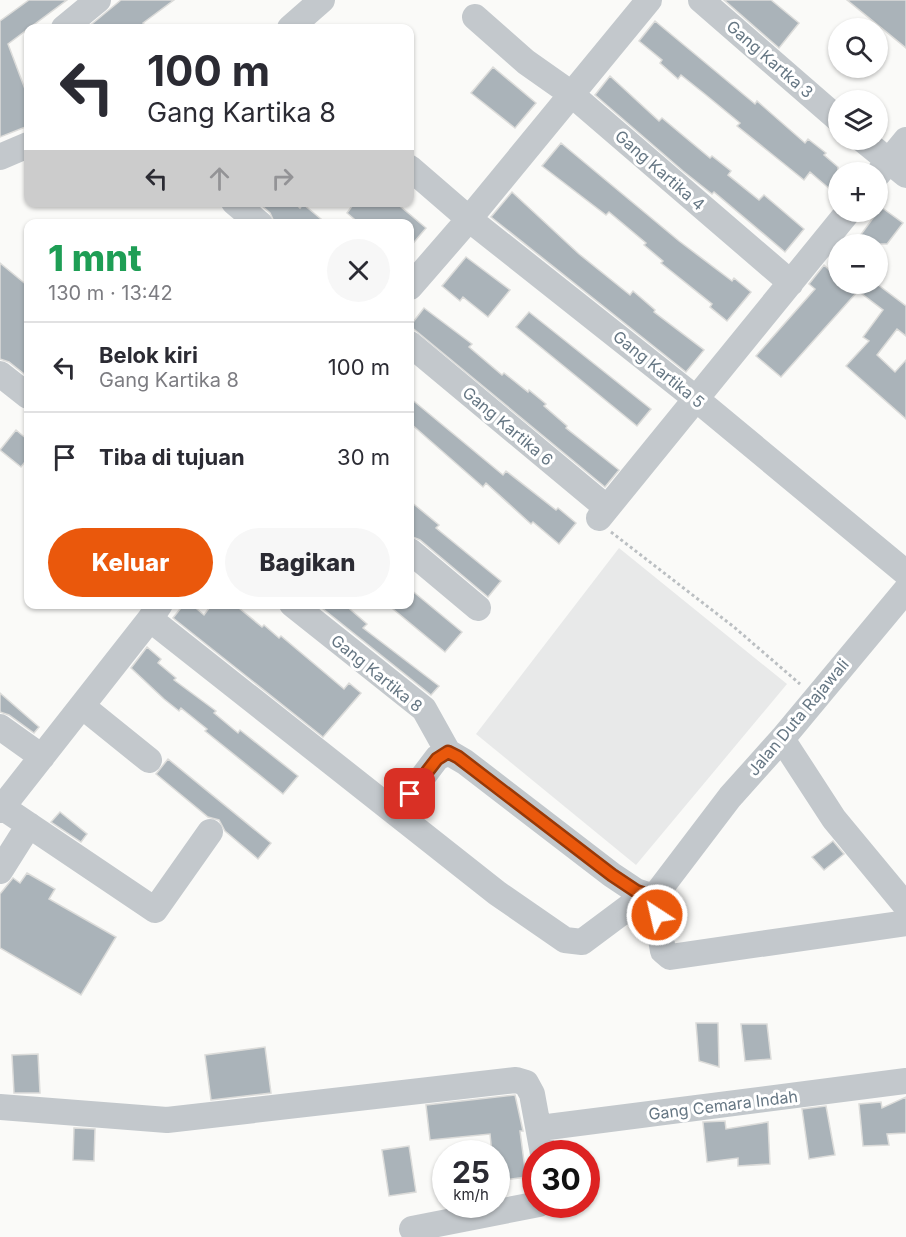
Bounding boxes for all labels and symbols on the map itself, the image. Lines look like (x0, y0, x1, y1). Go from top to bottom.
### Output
street label: Gang Kartka 3 (723, 16, 817, 102)
street label: Gang Kartika 4 (611, 126, 709, 214)
street label: Gang Kartika 5 (609, 326, 709, 412)
street label: Gang Kartika 6 (459, 382, 557, 470)
street label: Gang Kartika 8 (327, 630, 427, 716)
street label: Jalan Duta Rajawali (743, 654, 853, 780)
pin (384, 768, 435, 819)
position arrow (625, 883, 689, 947)
street label: Gang Cemara Indah (647, 1086, 799, 1124)
speed limit sign: 30 (522, 1140, 600, 1218)

